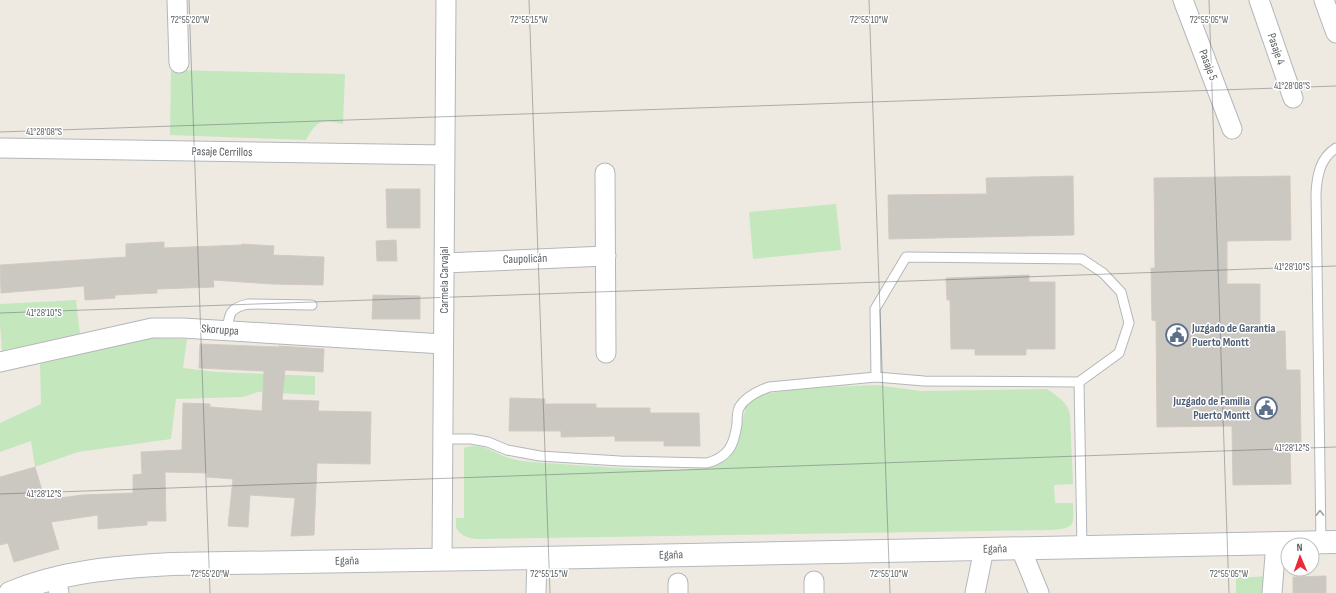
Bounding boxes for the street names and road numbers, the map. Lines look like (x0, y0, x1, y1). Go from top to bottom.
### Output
street label: Pasaje 4 (1264, 31, 1288, 67)
street label: Pasaje 5 (1195, 47, 1221, 83)
street label: Pasaje Cerrillos (192, 144, 252, 160)
street label: Carmela Carvajal (437, 247, 452, 313)
street label: Caupolicán (503, 251, 547, 267)
street label: Skoruppa (201, 321, 240, 339)
street label: Egaña (983, 541, 1007, 557)
street label: Egaña (659, 547, 683, 563)
street label: Egaña (335, 553, 359, 569)

